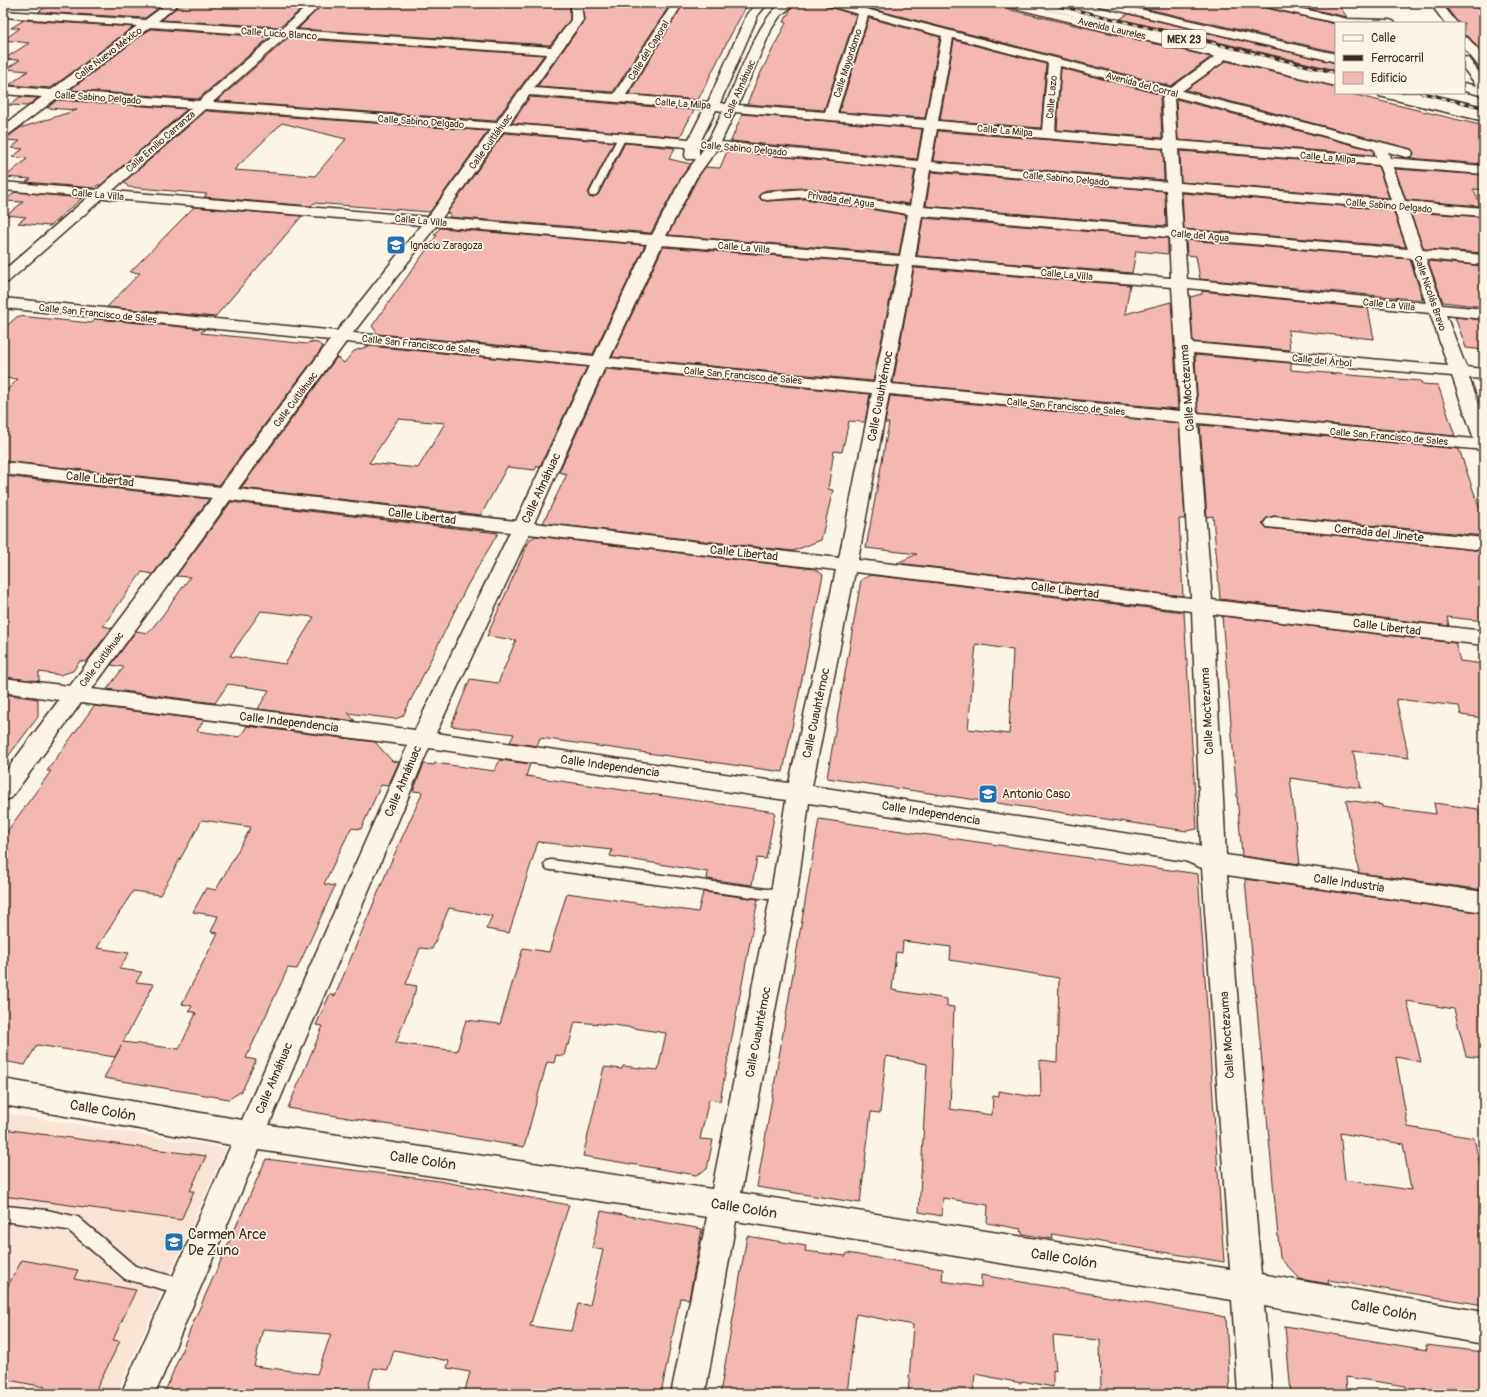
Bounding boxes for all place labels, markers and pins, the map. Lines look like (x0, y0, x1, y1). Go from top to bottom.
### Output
school or university icon: Ignacio Zaragoza (385, 234, 407, 256)
place label: Ignacio Zaragoza (410, 240, 483, 252)
school or university icon: Antonio Caso (977, 783, 999, 805)
place label: Antonio Caso (1002, 787, 1071, 802)
place label: Carmen Arce De Zuno (188, 1226, 266, 1259)
school or university icon: Carmen Arce De Zuno (163, 1231, 185, 1253)

